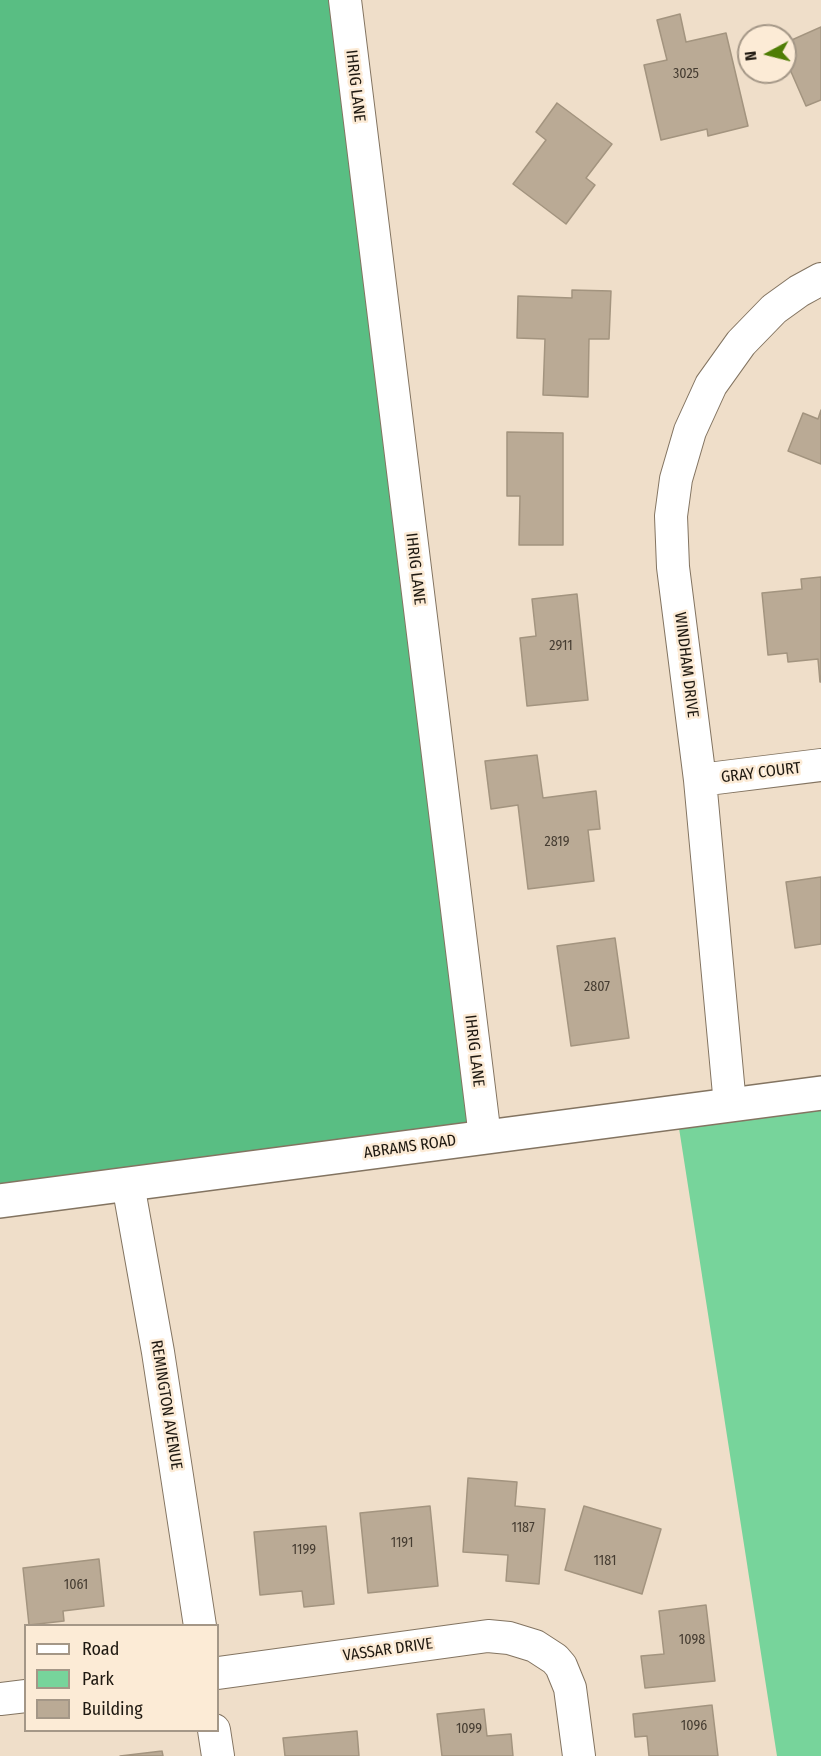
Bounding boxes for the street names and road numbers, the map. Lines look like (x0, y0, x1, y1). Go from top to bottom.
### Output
street label: IHRIG LANE (341, 49, 369, 123)
street label: IHRIG LANE (401, 532, 429, 606)
street label: WINDHAM DRIVE (670, 611, 702, 719)
street label: GRAY COURT (720, 759, 802, 787)
street label: IHRIG LANE (460, 1014, 488, 1088)
street label: ABRAMS ROAD (362, 1131, 458, 1163)
street label: REMINGTON AVENUE (146, 1339, 186, 1471)
street label: VASSAR DRIVE (342, 1634, 434, 1666)

